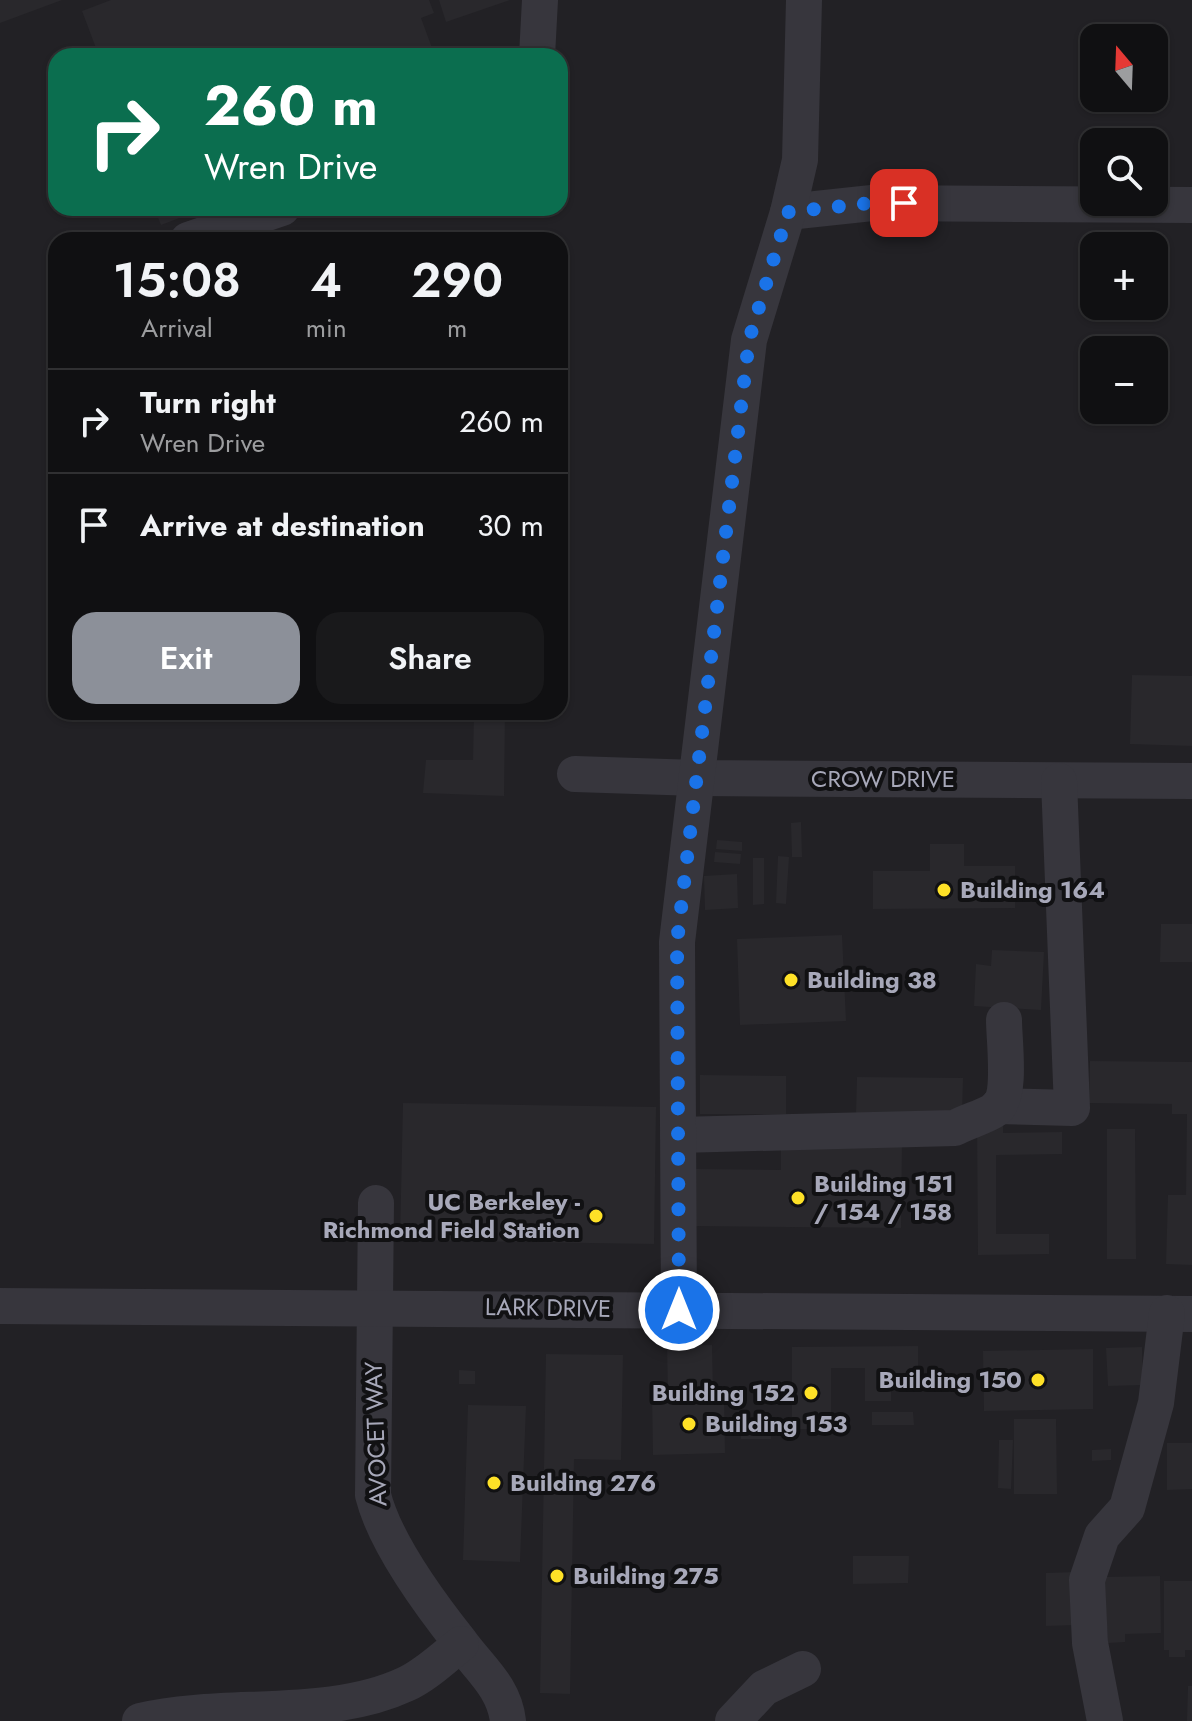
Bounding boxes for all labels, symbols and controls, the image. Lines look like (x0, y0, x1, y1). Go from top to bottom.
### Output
north arrow (1080, 24, 1168, 112)
map controls (1080, 24, 1168, 424)
text: 260 m (204, 65, 378, 146)
icon: right (72, 80, 176, 184)
button: search (1080, 128, 1168, 216)
text: Wren Drive (204, 140, 377, 192)
pin (870, 169, 938, 237)
icon: arrive (882, 181, 926, 225)
button: + (1080, 232, 1168, 320)
text: 15:08 (113, 246, 241, 315)
text: 4 (310, 246, 342, 315)
text: 290 (411, 246, 503, 315)
text: Arrival (141, 309, 213, 347)
text: min (306, 309, 347, 347)
text: m (447, 309, 467, 347)
button: − (1080, 336, 1168, 424)
text: Turn right (140, 381, 276, 424)
icon: right (72, 399, 116, 443)
text: 260 m (459, 400, 544, 443)
text: Wren Drive (140, 424, 265, 462)
icon: arrive (72, 503, 116, 547)
text: Arrive at destination (140, 504, 425, 547)
text: 30 m (477, 504, 544, 547)
button: Exit (72, 612, 300, 704)
button: Share (316, 612, 544, 704)
street label: CROW DRIVE (811, 761, 955, 796)
place label: Building 164 (960, 872, 1105, 907)
marker: Building 164 (935, 881, 953, 899)
place label: Building 38 (807, 962, 937, 997)
marker: Building 38 (782, 971, 800, 989)
place label: Building 151 / 154 / 158 (814, 1166, 954, 1229)
place label: UC Berkeley - Richmond Field Station (323, 1184, 581, 1247)
marker: Building 151 / 154 / 158 (789, 1189, 807, 1207)
marker: UC Berkeley - Richmond Field Station (587, 1207, 605, 1225)
position arrow (637, 1268, 721, 1352)
street label: LARK DRIVE (485, 1289, 611, 1326)
street label: AVOCET WAY (355, 1360, 396, 1507)
place label: Building 150 (879, 1362, 1022, 1397)
marker: Building 150 (1029, 1371, 1047, 1389)
place label: Building 152 (652, 1375, 795, 1410)
marker: Building 152 (802, 1384, 820, 1402)
place label: Building 153 (705, 1406, 848, 1441)
marker: Building 153 (680, 1415, 698, 1433)
place label: Building 276 (510, 1465, 656, 1500)
marker: Building 276 (485, 1474, 503, 1492)
place label: Building 275 (573, 1558, 719, 1593)
marker: Building 275 (548, 1567, 566, 1585)

